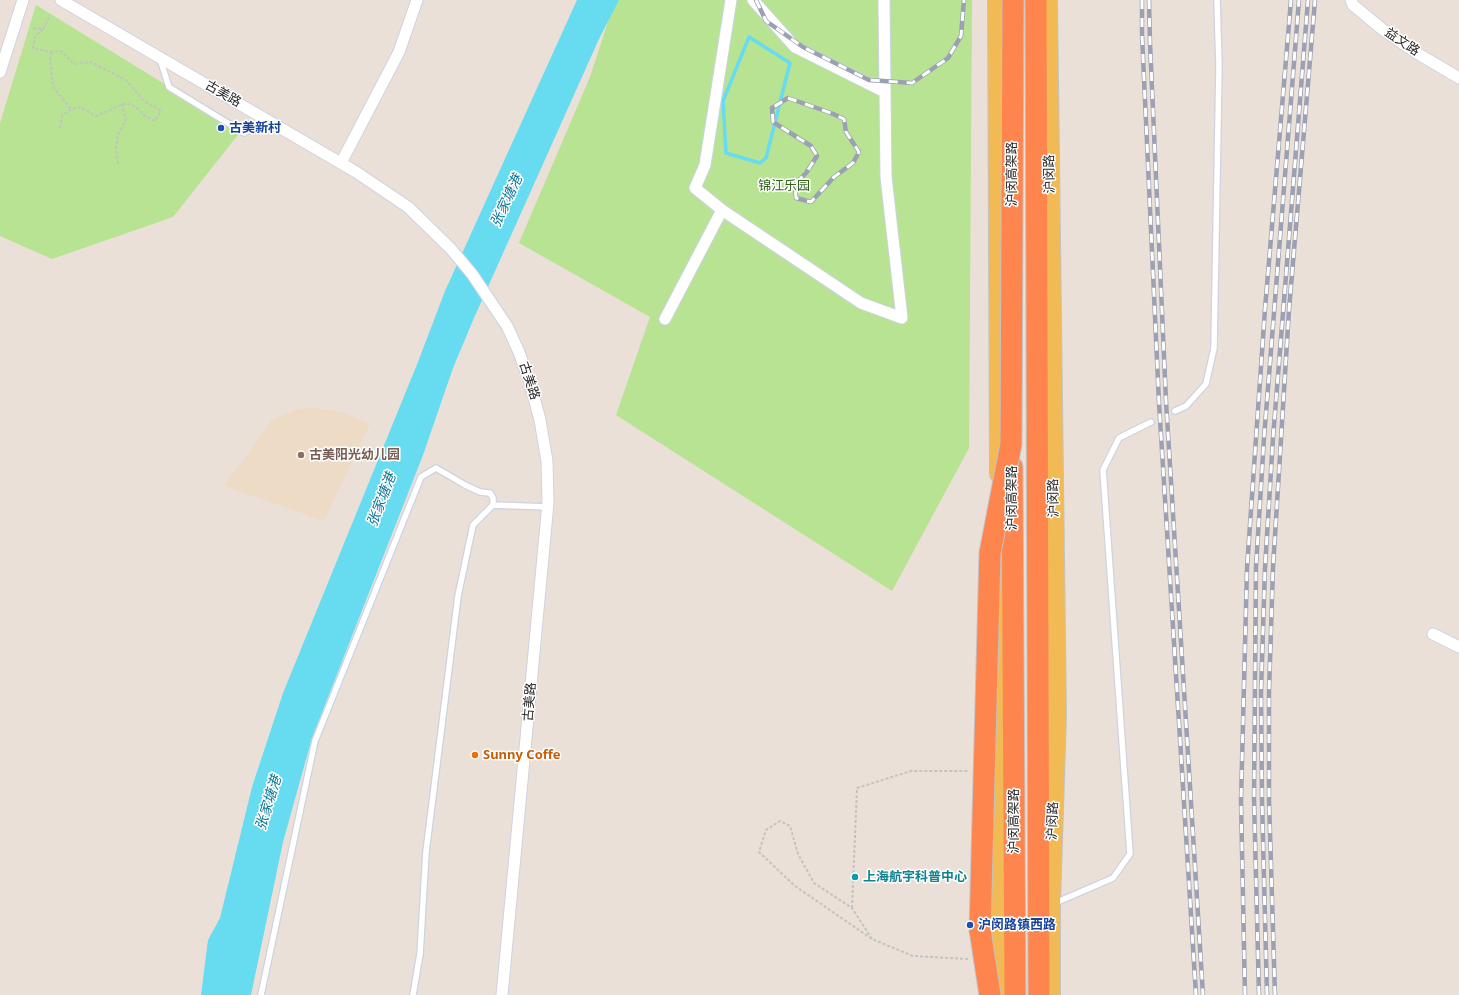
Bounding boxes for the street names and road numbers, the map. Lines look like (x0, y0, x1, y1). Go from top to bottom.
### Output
street label: 益文路 (1381, 25, 1423, 59)
street label: 古美路 (202, 77, 244, 111)
street label: 沪闵高架路 (1004, 142, 1020, 206)
street label: 沪闵路 (1042, 154, 1058, 194)
street label: 古美路 (516, 360, 542, 402)
street label: 沪闵高架路 (1004, 466, 1020, 530)
street label: 沪闵路 (1046, 478, 1062, 518)
street label: 古美路 (521, 682, 539, 722)
street label: 沪闵高架路 (1006, 789, 1022, 853)
street label: 沪闵路 (1045, 801, 1061, 841)

